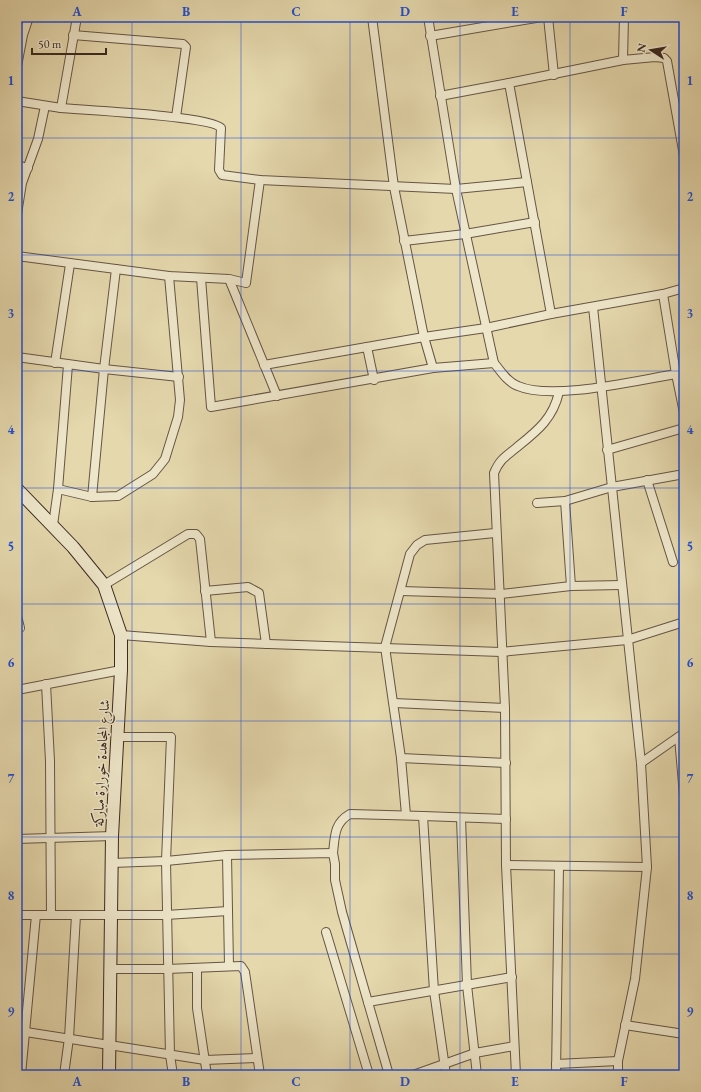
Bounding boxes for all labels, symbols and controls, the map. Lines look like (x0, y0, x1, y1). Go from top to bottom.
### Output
text: A (71, 3, 82, 20)
text: B (182, 3, 190, 20)
text: C (291, 3, 301, 20)
text: D (400, 3, 410, 20)
text: E (511, 3, 519, 20)
text: F (620, 3, 628, 20)
scale bar (32, 30, 106, 56)
north arrow (631, 30, 671, 70)
text: 50 m (38, 36, 62, 52)
text: N (633, 42, 649, 54)
text: 1 (8, 72, 15, 89)
text: 1 (687, 72, 694, 89)
text: 2 (8, 188, 15, 205)
text: 2 (687, 188, 694, 205)
text: 3 (8, 305, 15, 322)
text: 3 (687, 305, 694, 322)
text: 4 (8, 421, 15, 438)
text: 4 (687, 421, 694, 438)
text: 5 (8, 538, 14, 555)
text: 5 (687, 538, 693, 555)
text: 6 (8, 654, 15, 671)
text: 6 (687, 654, 694, 671)
street label: شارع المجاهدة خورارة مباركة (89, 699, 116, 828)
text: 7 (8, 770, 15, 787)
text: 7 (687, 770, 694, 787)
text: 8 (8, 887, 15, 904)
text: 8 (687, 887, 694, 904)
text: 9 (8, 1003, 15, 1020)
text: 9 (687, 1003, 694, 1020)
text: A (71, 1073, 82, 1090)
text: B (182, 1073, 190, 1090)
text: C (291, 1073, 301, 1090)
text: D (400, 1073, 410, 1090)
text: E (511, 1073, 519, 1090)
text: F (620, 1073, 628, 1090)

